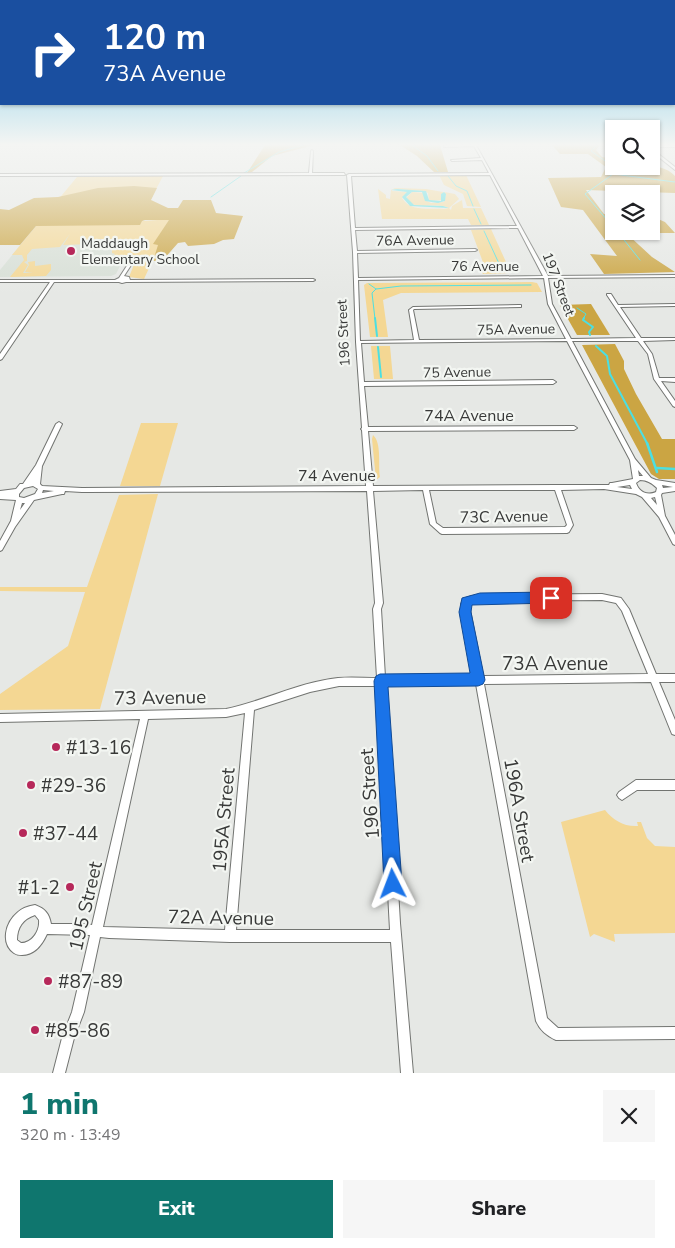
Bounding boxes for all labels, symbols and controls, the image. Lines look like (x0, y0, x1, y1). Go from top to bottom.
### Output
text: 120 m (103, 14, 206, 61)
icon: right (20, 20, 85, 85)
text: 73A Avenue (103, 59, 226, 89)
map controls (605, 120, 660, 240)
button: search (605, 120, 660, 175)
button: layers (605, 185, 660, 240)
street label: 76A Avenue (376, 230, 454, 251)
place label: Maddaugh Elementary School (81, 234, 200, 269)
marker: Maddaugh Elementary School (65, 245, 77, 257)
street label: 197 Street (538, 249, 579, 319)
street label: 76 Avenue (451, 257, 519, 276)
street label: 196 Street (332, 299, 355, 367)
street label: 75A Avenue (477, 319, 555, 340)
street label: 75 Avenue (423, 362, 491, 383)
street label: 74A Avenue (424, 405, 514, 427)
street label: 74 Avenue (298, 465, 376, 487)
street label: 73C Avenue (460, 505, 548, 529)
pin (530, 577, 572, 619)
icon: arrive (537, 584, 565, 612)
street label: 73A Avenue (502, 651, 608, 677)
street label: 73 Avenue (114, 684, 206, 712)
place label: #13-16 (66, 735, 131, 761)
marker: #13-16 (50, 741, 62, 753)
street label: 196 Street (354, 747, 386, 840)
street label: 196A Street (497, 756, 541, 864)
street label: 195A Street (206, 766, 242, 873)
place label: #29-36 (41, 773, 106, 799)
marker: #29-36 (25, 779, 37, 791)
place label: #37-44 (33, 821, 98, 847)
marker: #37-44 (17, 827, 29, 839)
position arrow (366, 857, 418, 909)
street label: 195 Street (63, 859, 109, 953)
place label: #1-2 (18, 875, 60, 901)
marker: #1-2 (64, 881, 76, 893)
street label: 72A Avenue (168, 904, 274, 932)
place label: #87-89 (58, 969, 123, 995)
marker: #87-89 (42, 975, 54, 987)
place label: #85-86 (45, 1018, 110, 1044)
marker: #85-86 (29, 1024, 41, 1036)
text: 1 min (20, 1084, 99, 1125)
button: close (603, 1090, 655, 1142)
text: 320 m · 13:49 (20, 1124, 121, 1146)
button: Exit (20, 1180, 333, 1238)
button: Share (343, 1180, 655, 1238)

